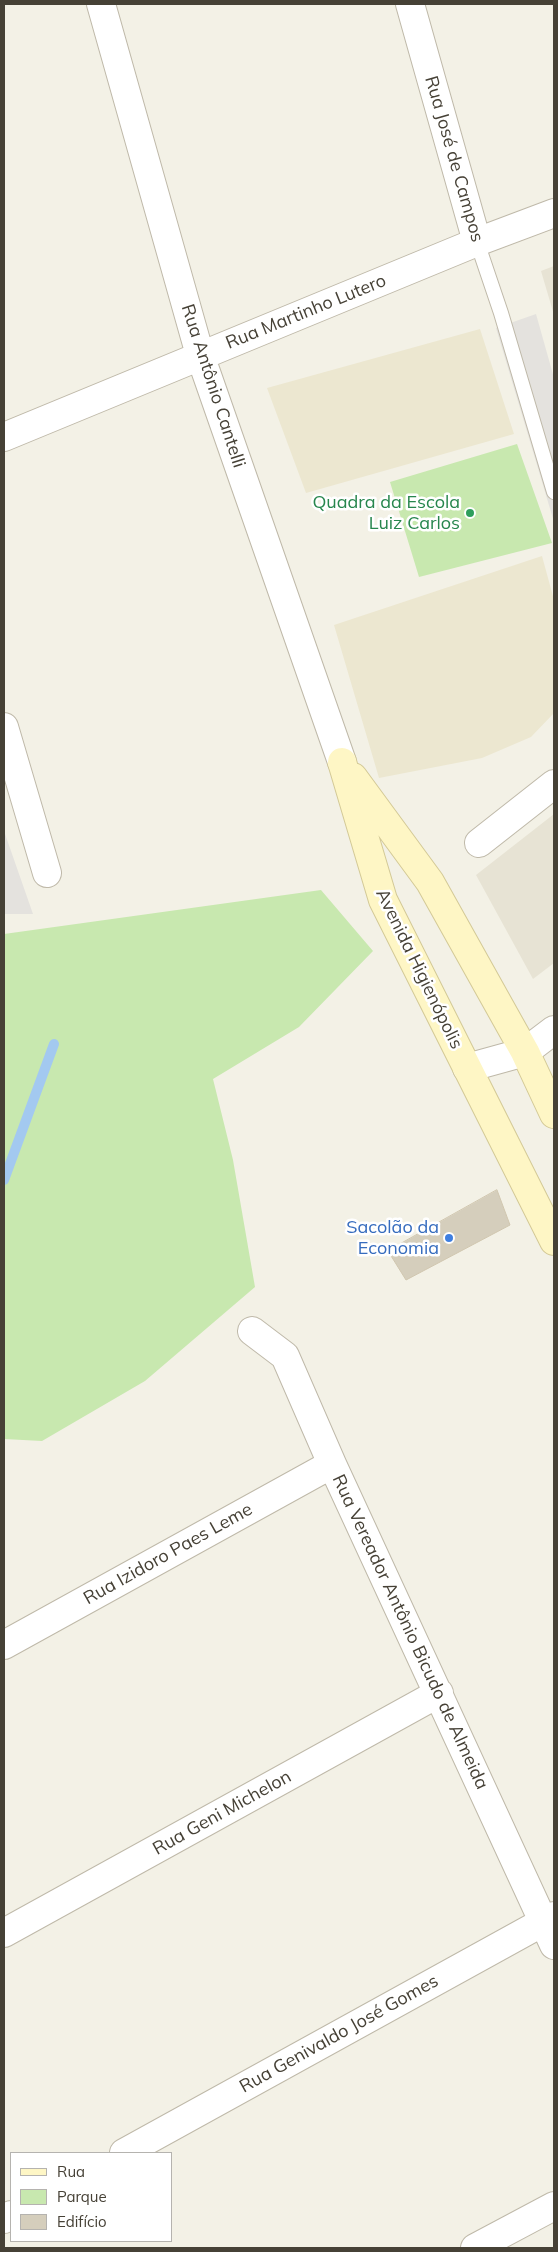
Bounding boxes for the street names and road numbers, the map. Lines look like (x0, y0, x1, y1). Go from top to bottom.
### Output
street label: Rua José de Campos (420, 73, 488, 245)
street label: Rua Martinho Lutero (223, 270, 389, 354)
street label: Rua Antônio Cantelli (176, 302, 250, 470)
street label: Avenida Higienópolis (371, 885, 467, 1053)
street label: Rua Vereador Antônio Bicudo de Almeida (327, 1471, 493, 1793)
street label: Rua Izidoro Paes Leme (80, 1499, 256, 1609)
street label: Rua Geni Michelon (149, 1766, 295, 1860)
street label: Rua Genivaldo José Gomes (236, 1970, 442, 2098)

